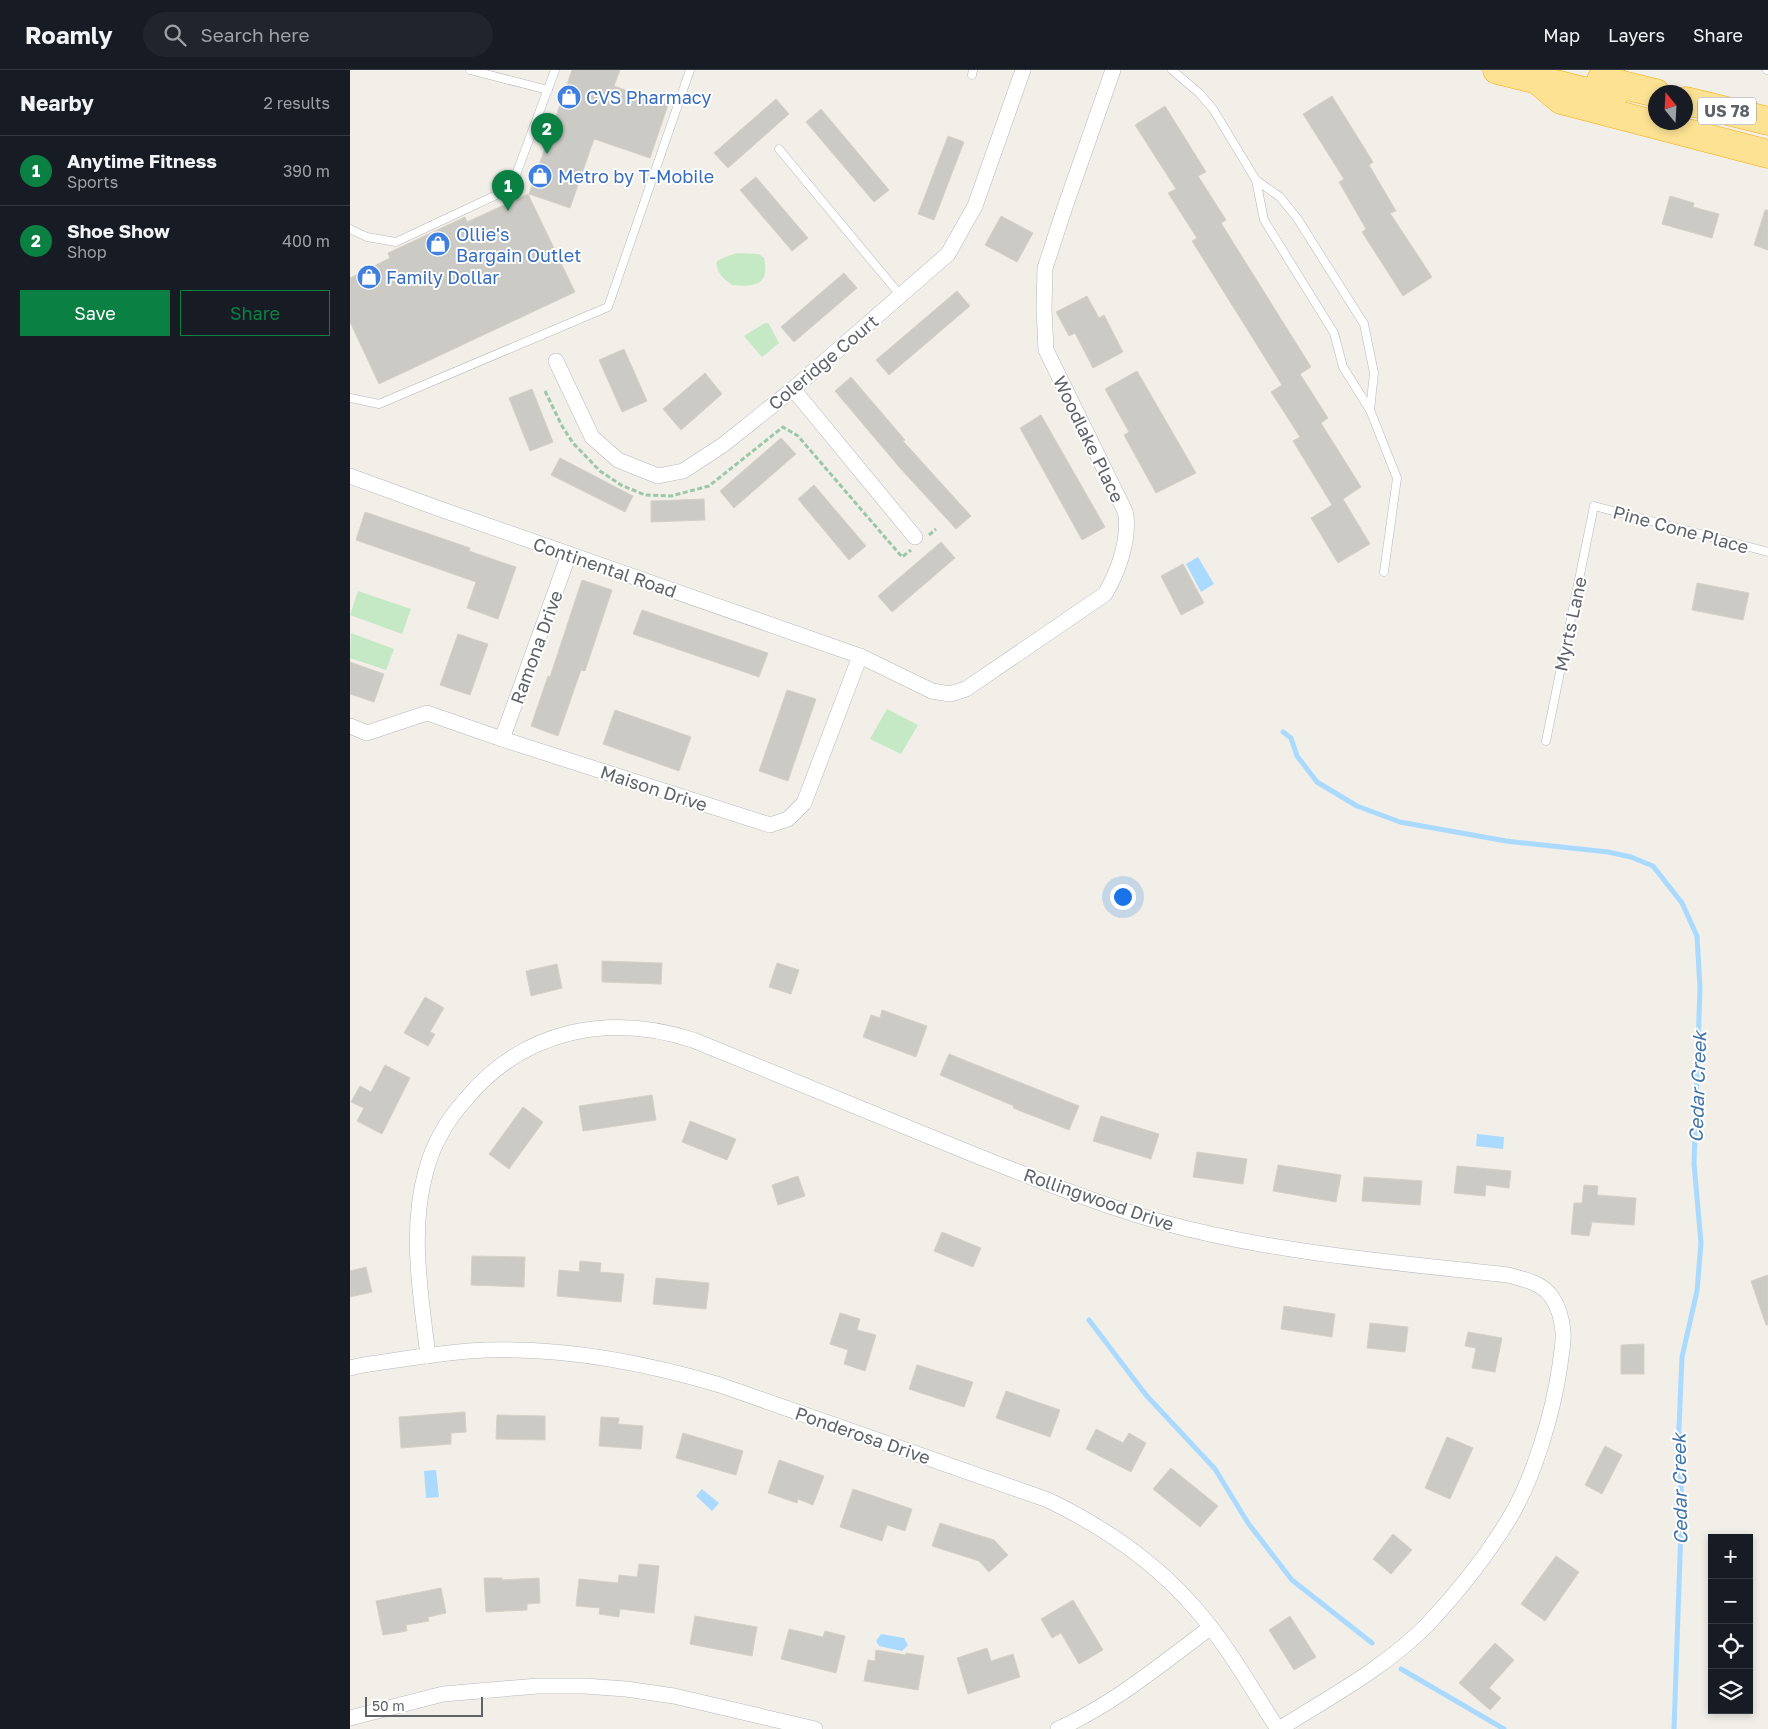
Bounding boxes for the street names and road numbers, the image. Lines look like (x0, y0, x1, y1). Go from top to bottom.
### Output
road number: US 78 (1698, 97, 1756, 124)
street label: Coleridge Court (764, 310, 882, 414)
street label: Woodlake Place (1049, 372, 1129, 506)
street label: Pine Cone Place (1611, 500, 1751, 558)
street label: Continental Road (530, 532, 680, 602)
street label: Myrts Lane (1549, 575, 1591, 673)
street label: Ramona Drive (505, 587, 567, 707)
street label: Maison Drive (598, 760, 710, 816)
street label: Rollingwood Drive (1021, 1163, 1177, 1235)
street label: Ponderosa Drive (793, 1402, 933, 1468)

